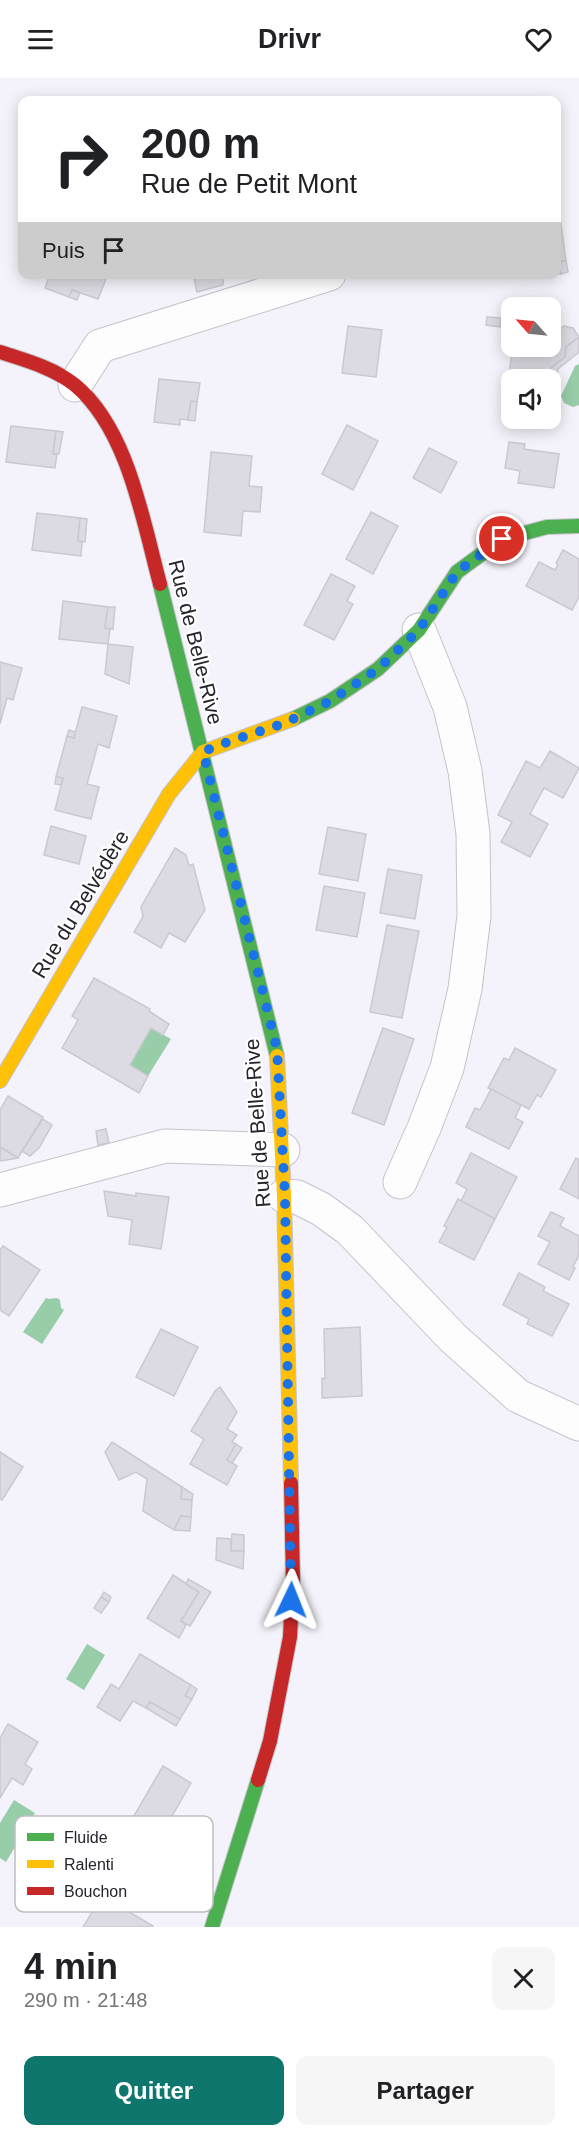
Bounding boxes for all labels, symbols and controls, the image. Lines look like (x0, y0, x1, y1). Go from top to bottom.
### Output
icon: menu (24, 23, 57, 56)
icon: heart (522, 23, 555, 56)
text: Drivr (258, 24, 321, 54)
icon: right (42, 120, 120, 198)
text: 200 m (141, 120, 260, 167)
text: Rue de Petit Mont (141, 169, 357, 199)
icon: arrive (97, 234, 130, 267)
text: Puis (42, 238, 85, 263)
north arrow (501, 297, 561, 357)
map controls (501, 297, 561, 429)
button: sound (501, 369, 561, 429)
pin (476, 513, 527, 564)
icon: arrive (485, 522, 518, 555)
street label: Rue de Belle-Rive (164, 557, 228, 727)
street label: Rue du Belvédère (27, 826, 133, 982)
street label: Rue de Belle-Rive (240, 1038, 274, 1208)
position arrow (259, 1568, 323, 1632)
legend (15, 1816, 213, 1912)
text: Fluide (64, 1829, 108, 1846)
text: Ralenti (64, 1856, 114, 1873)
text: Bouchon (64, 1883, 127, 1900)
text: 4 min (24, 1946, 118, 1987)
button: close (492, 1947, 555, 2010)
text: 290 m · 21:48 (24, 1989, 147, 2011)
button: Quitter (24, 2056, 284, 2125)
button: Partager (296, 2056, 555, 2125)

